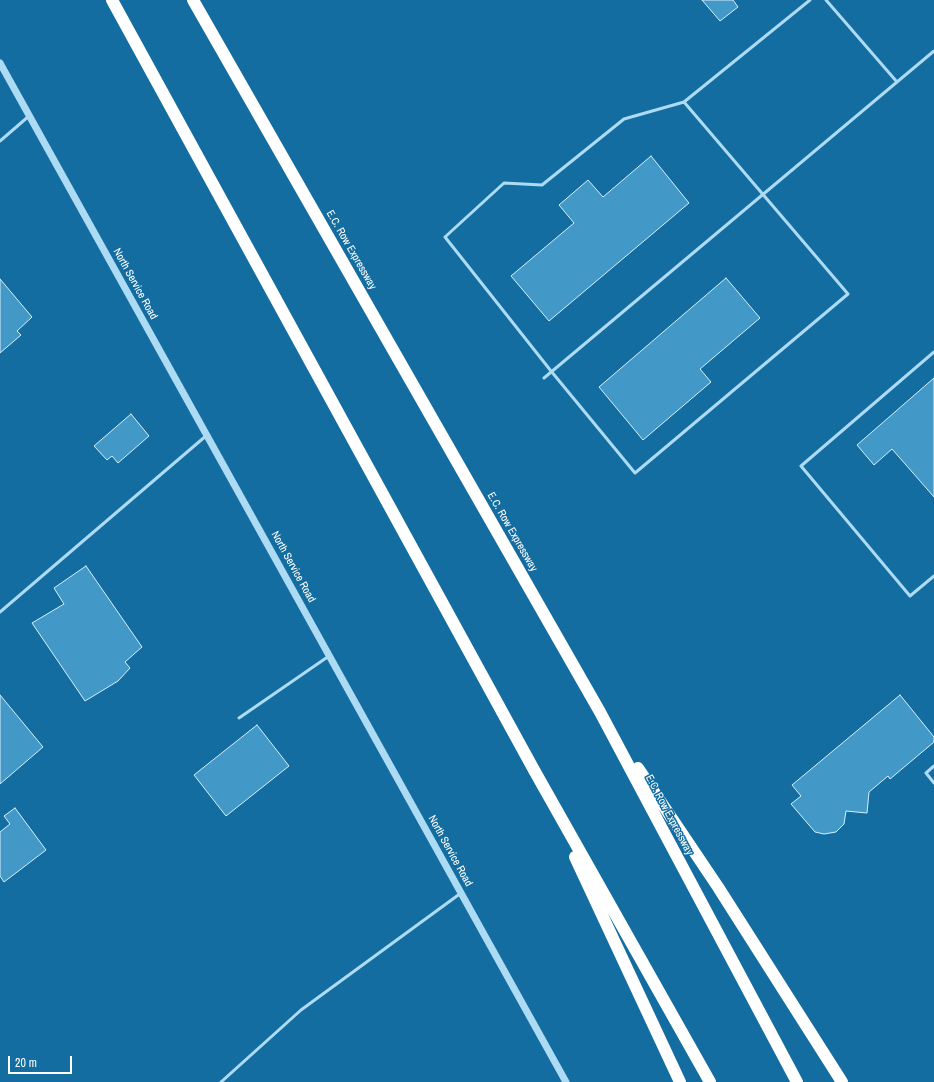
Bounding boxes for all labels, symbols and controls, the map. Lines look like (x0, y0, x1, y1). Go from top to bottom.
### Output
street label: E.C. Row Expressway (323, 208, 379, 292)
street label: North Service Road (110, 246, 160, 322)
street label: E.C. Row Expressway (484, 490, 540, 574)
street label: North Service Road (268, 529, 318, 605)
street label: E.C. Row Expressway (642, 773, 696, 857)
street label: North Service Road (425, 813, 475, 889)
scale bar (10, 1048, 74, 1074)
text: 20 m (15, 1055, 37, 1071)

